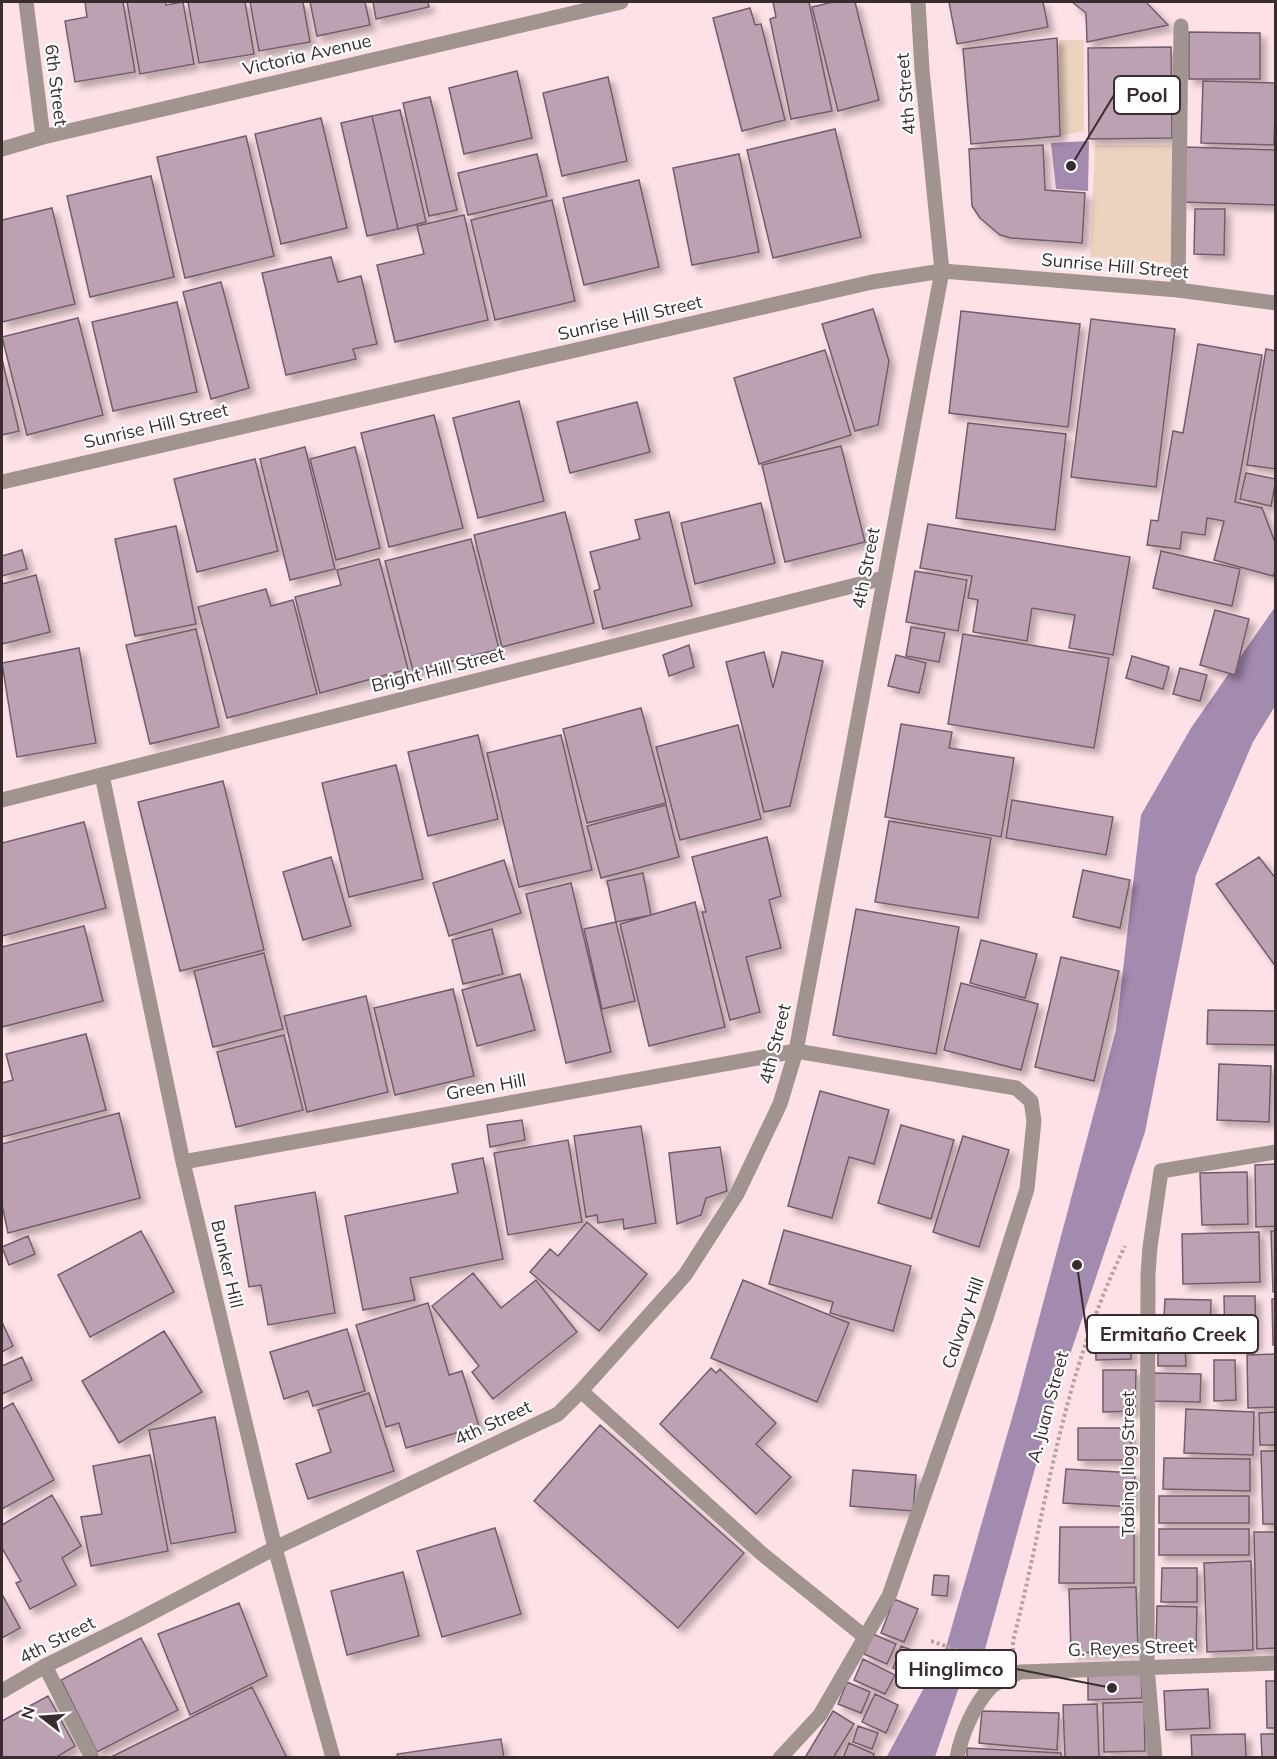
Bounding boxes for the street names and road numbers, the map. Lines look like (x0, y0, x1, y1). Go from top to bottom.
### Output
street label: Victoria Avenue (240, 29, 373, 80)
street label: 6th Street (40, 43, 73, 127)
street label: 4th Street (890, 52, 921, 136)
street label: Sunrise Hill Street (1041, 248, 1190, 283)
street label: Sunrise Hill Street (555, 290, 704, 345)
street label: Sunrise Hill Street (81, 398, 230, 453)
street label: 4th Street (846, 525, 885, 610)
street label: Bright Hill Street (369, 642, 507, 697)
street label: 4th Street (753, 1001, 796, 1087)
street label: Green Hill (444, 1068, 528, 1105)
street label: Bunker Hill (206, 1218, 249, 1310)
street label: Calvary Hill (936, 1274, 989, 1372)
street label: A. Juan Street (1022, 1349, 1073, 1465)
street label: Tabing Ilog Street (1116, 1391, 1139, 1537)
street label: 4th Street (451, 1395, 535, 1450)
street label: 4th Street (15, 1611, 99, 1668)
street label: G. Reyes Street (1067, 1634, 1195, 1661)

